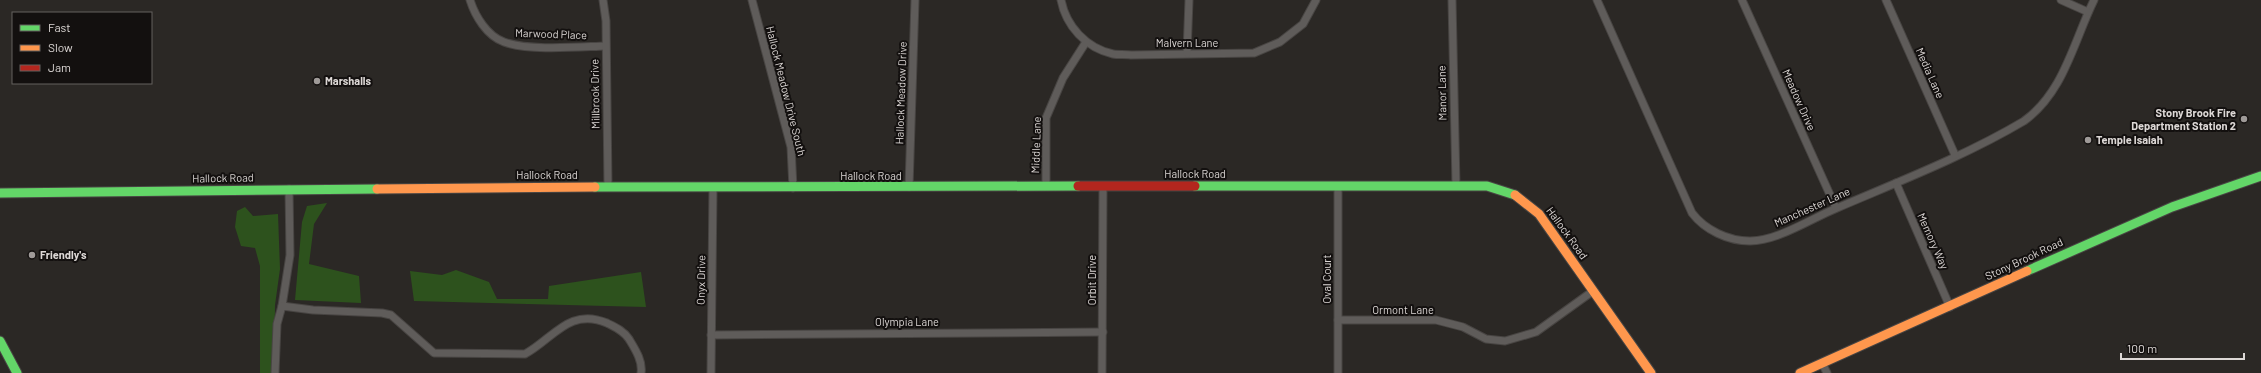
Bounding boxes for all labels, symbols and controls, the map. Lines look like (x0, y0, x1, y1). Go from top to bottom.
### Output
legend (12, 12, 152, 84)
text: Fast (48, 20, 71, 34)
street label: Hallock Meadow Drive South (764, 25, 809, 157)
street label: Marwood Place (515, 26, 587, 41)
street label: Malvern Lane (1156, 36, 1218, 49)
text: Slow (48, 40, 73, 54)
street label: Hallock Meadow Drive (892, 41, 909, 145)
street label: Media Lane (1914, 46, 1947, 100)
street label: Millbrook Drive (587, 59, 602, 129)
text: Jam (48, 60, 71, 74)
street label: Manor Lane (1435, 65, 1448, 121)
street label: Meadow Drive (1780, 67, 1819, 133)
place label: Marshalls (325, 74, 372, 87)
marker: Marshalls (312, 76, 322, 86)
place label: Stony Brook Fire Department Station 2 (2131, 106, 2236, 132)
marker: Stony Brook Fire Department Station 2 (2239, 114, 2249, 124)
street label: Middle Lane (1028, 116, 1043, 174)
place label: Temple Isaiah (2096, 133, 2163, 146)
marker: Temple Isaiah (2083, 135, 2093, 145)
street label: Hallock Road (1164, 167, 1226, 180)
street label: Hallock Road (516, 168, 578, 181)
street label: Hallock Road (840, 169, 902, 182)
street label: Hallock Road (192, 170, 254, 185)
street label: Manchester Lane (1772, 184, 1852, 229)
street label: Hallock Road (1544, 204, 1591, 261)
street label: Memory Way (1915, 211, 1952, 271)
street label: Stony Brook Road (1983, 235, 2065, 282)
place label: Friendly's (40, 248, 87, 261)
marker: Friendly's (27, 250, 37, 260)
street label: Oval Court (1320, 254, 1333, 304)
street label: Onyx Drive (694, 255, 707, 305)
street label: Orbit Drive (1085, 255, 1098, 305)
street label: Ormont Lane (1372, 303, 1434, 316)
street label: Olympia Lane (875, 315, 939, 328)
scale bar (2121, 335, 2244, 361)
text: 100 m (2127, 341, 2157, 355)

